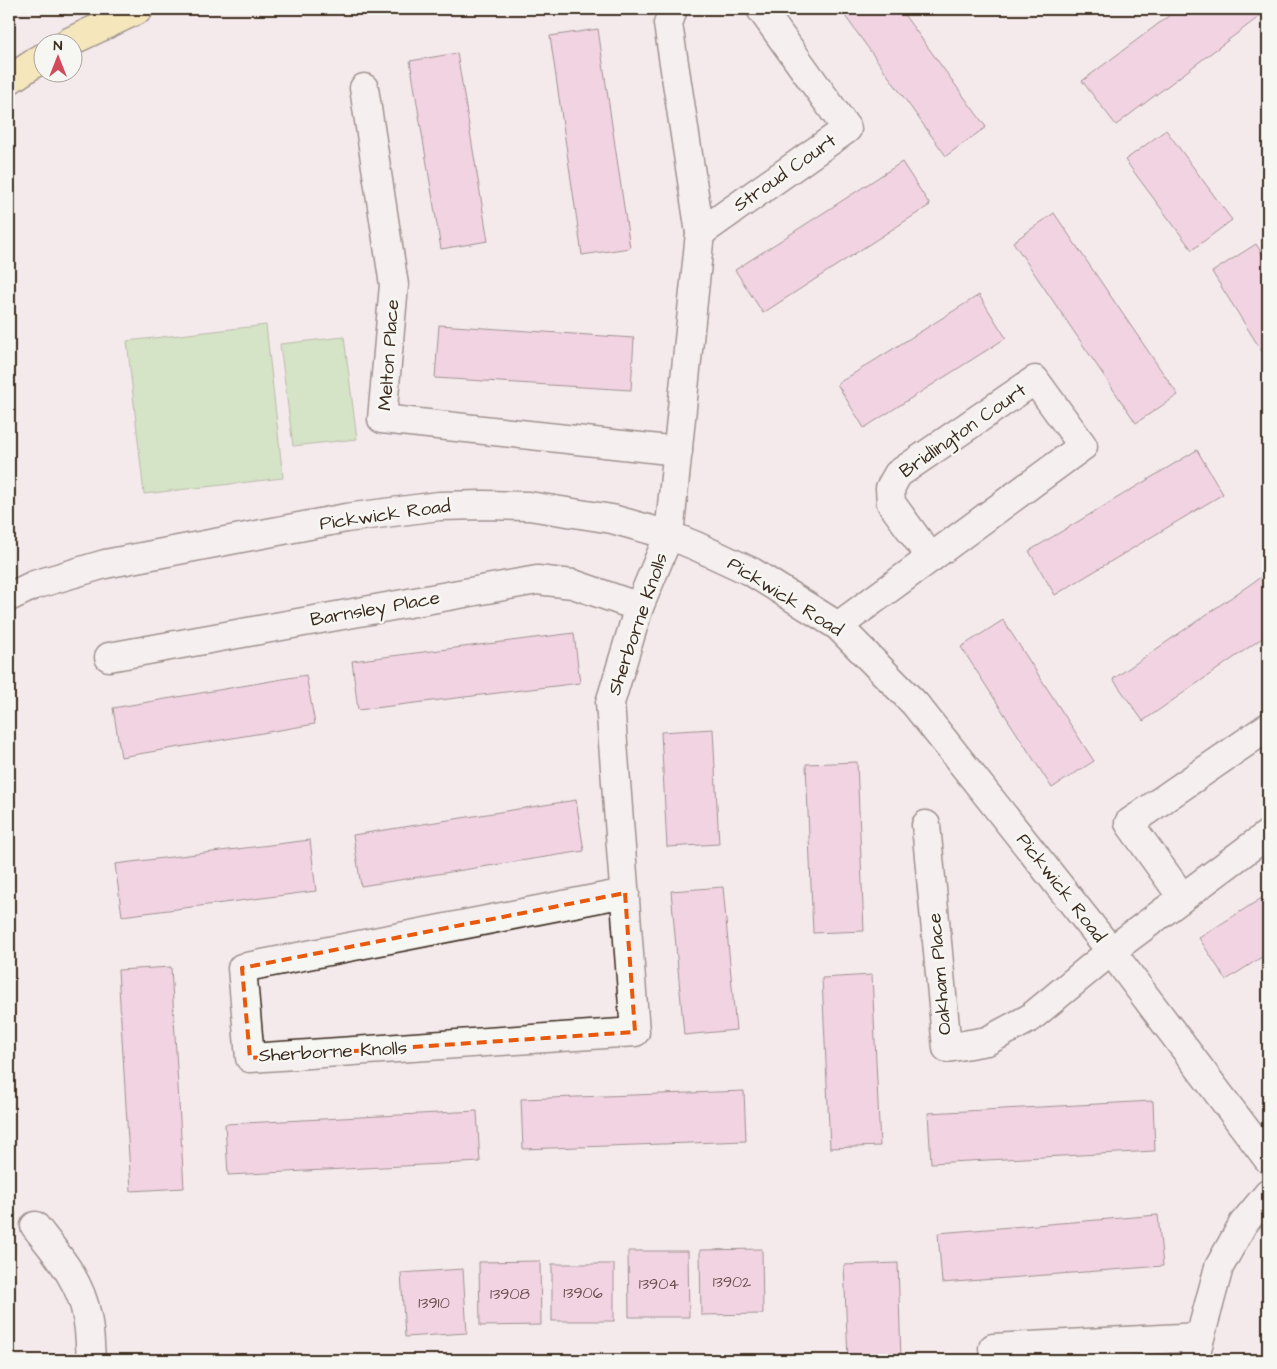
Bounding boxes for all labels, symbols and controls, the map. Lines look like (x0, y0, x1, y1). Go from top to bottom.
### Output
north arrow (32, 32, 82, 82)
text: N (54, 36, 63, 56)
street label: Stroud Court (728, 127, 842, 218)
street label: Melton Place (372, 298, 406, 412)
street label: Bridlington Court (894, 377, 1033, 486)
street label: Pickwick Road (318, 492, 452, 538)
street label: Sherborne Knolls (601, 549, 675, 699)
street label: Pickwick Road (722, 551, 848, 644)
street label: Barnsley Place (308, 584, 442, 635)
street label: Pickwick Road (1010, 828, 1112, 948)
street label: Oakham Place (921, 912, 959, 1036)
street label: Sherborne Knolls (258, 1035, 408, 1069)
house number: 13902 (713, 1271, 751, 1293)
house number: 13904 (639, 1273, 679, 1295)
house number: 13906 (563, 1282, 603, 1304)
house number: 13908 (490, 1283, 530, 1305)
house number: 13910 (418, 1292, 450, 1314)

